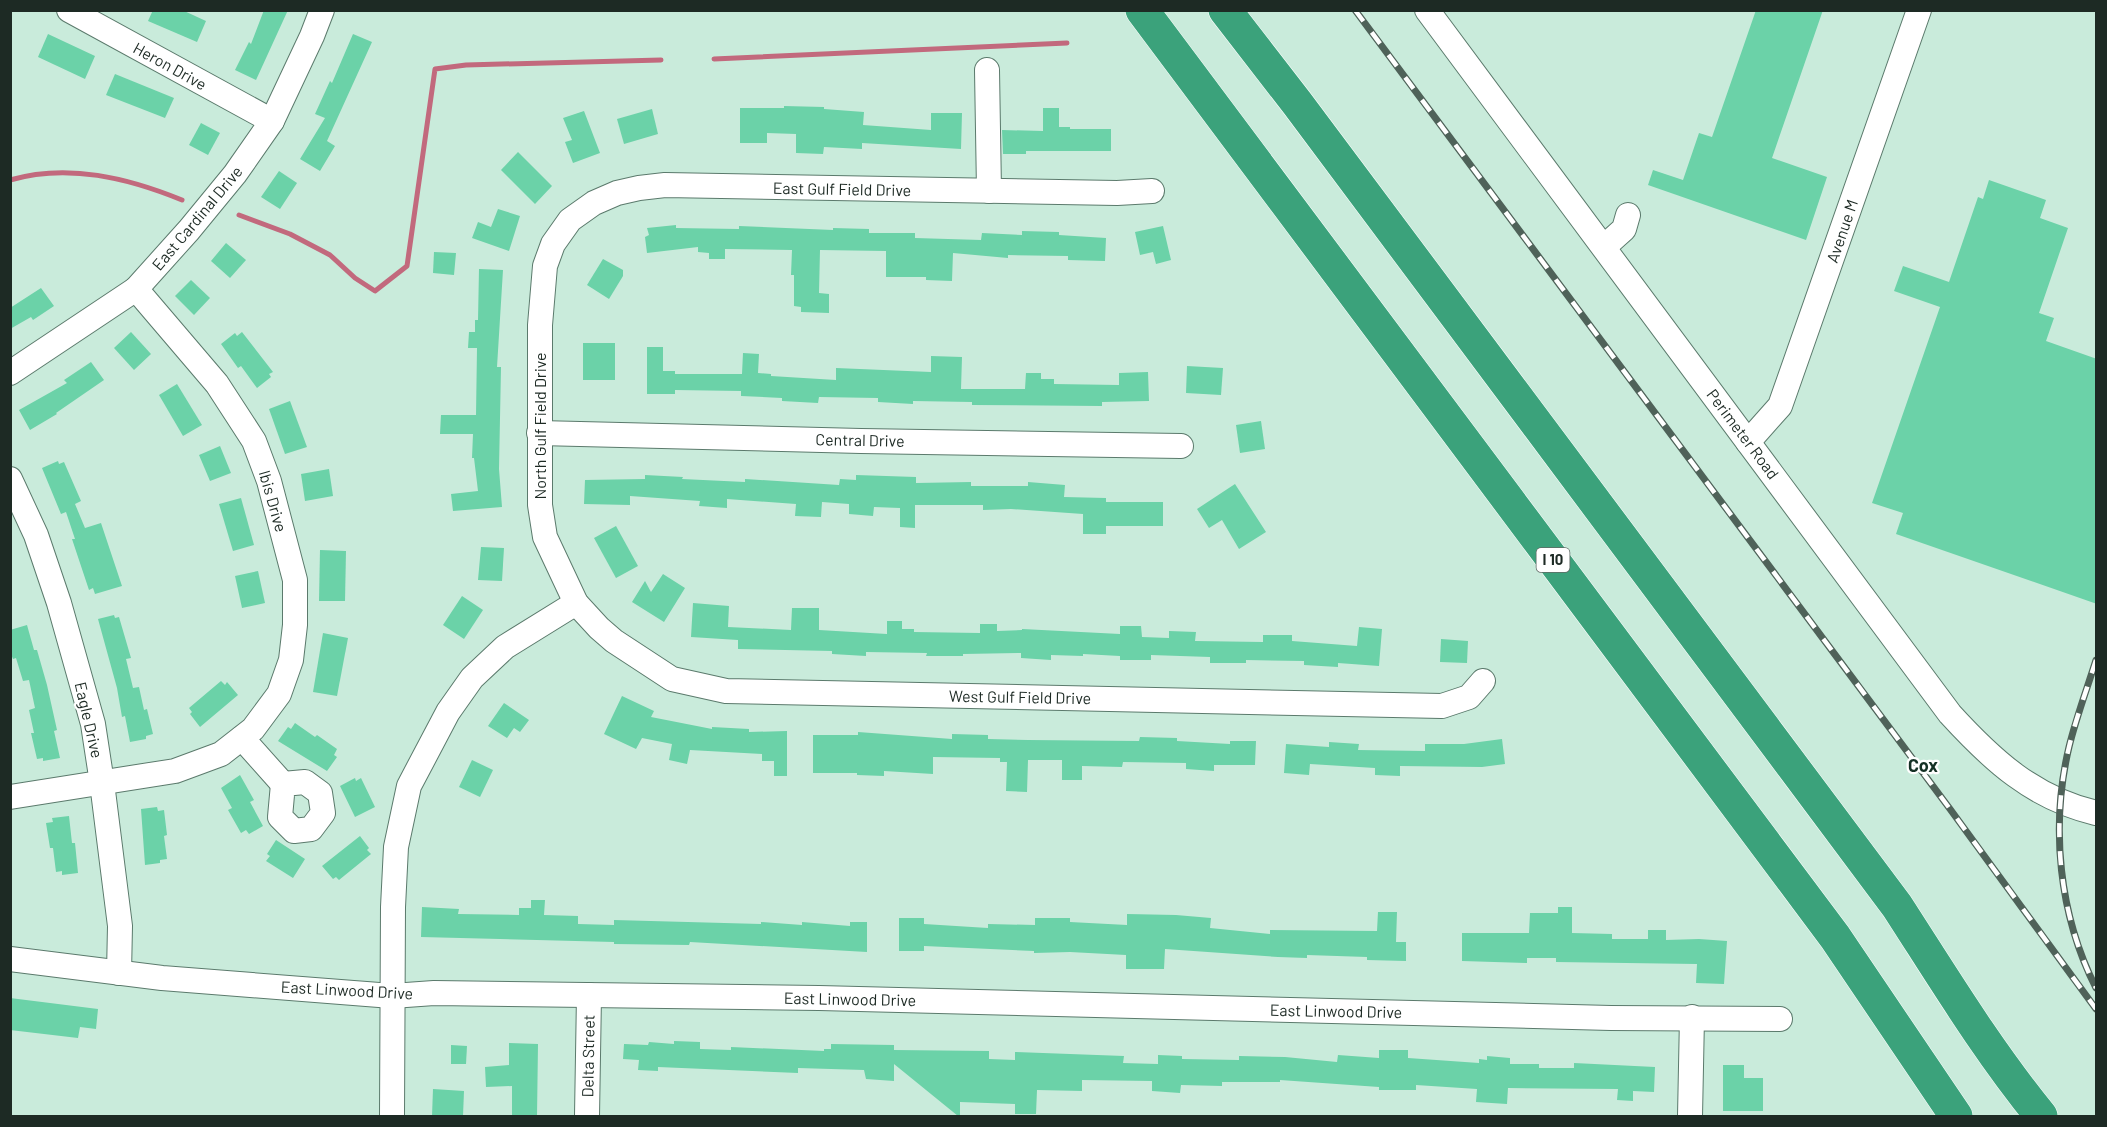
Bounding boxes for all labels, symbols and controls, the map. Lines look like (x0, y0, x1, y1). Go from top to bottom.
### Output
street label: Heron Drive (130, 38, 210, 93)
street label: East Cardinal Drive (147, 162, 246, 274)
street label: East Gulf Field Drive (773, 178, 911, 199)
street label: Avenue M (1822, 197, 1861, 265)
street label: North Gulf Field Drive (530, 352, 549, 500)
street label: Perimeter Road (1703, 385, 1783, 482)
street label: Central Drive (815, 429, 905, 450)
street label: Ibis Drive (256, 468, 291, 534)
road number: I 10 (1536, 548, 1570, 572)
street label: Eagle Drive (72, 680, 107, 760)
street label: West Gulf Field Drive (949, 686, 1091, 707)
district label: Cox (1908, 754, 1938, 776)
street label: East Linwood Drive (280, 977, 414, 1002)
street label: East Linwood Drive (784, 988, 916, 1009)
street label: East Linwood Drive (1270, 1000, 1402, 1021)
street label: Delta Street (577, 1014, 598, 1098)

